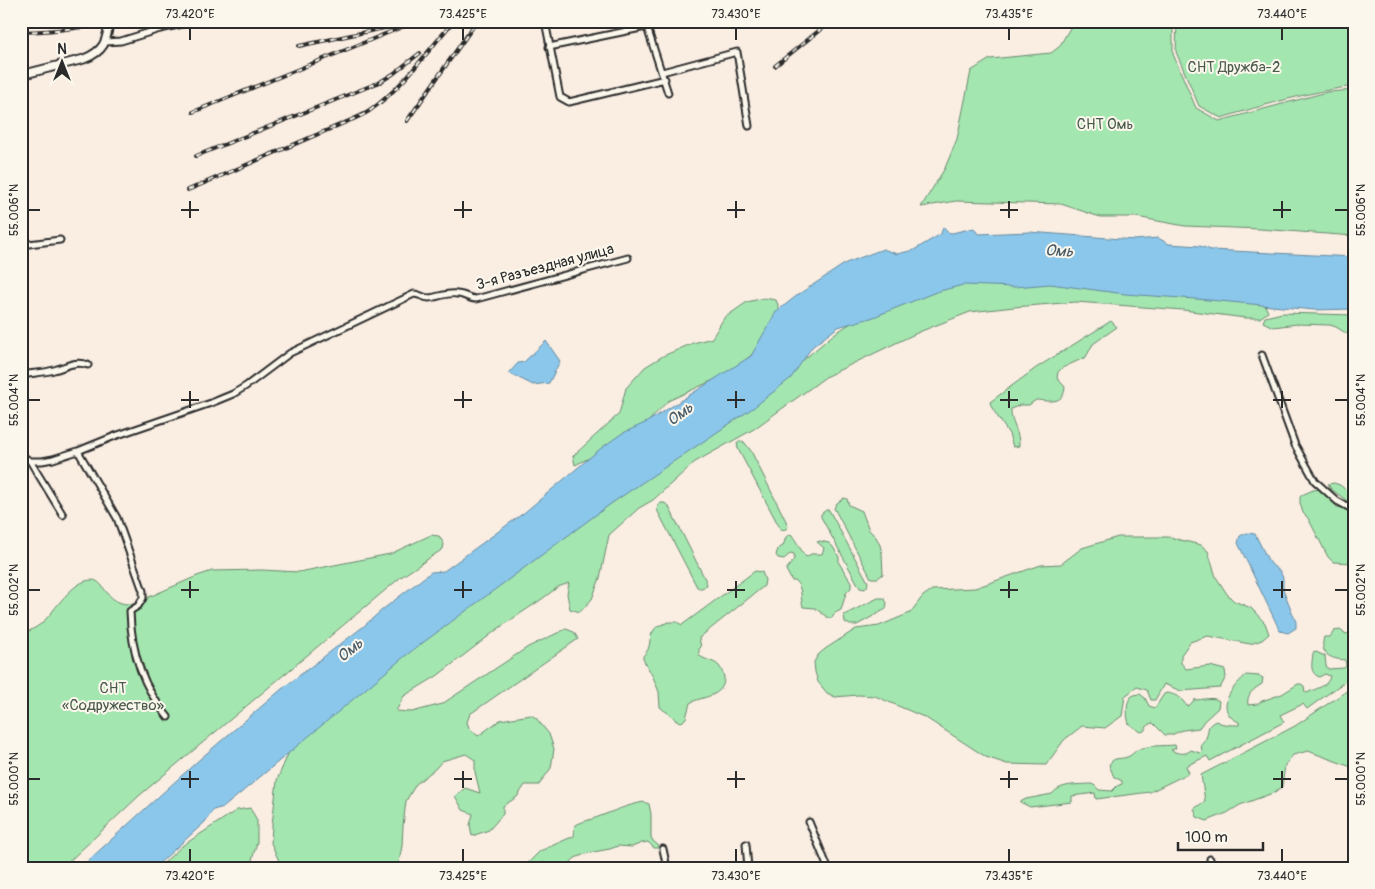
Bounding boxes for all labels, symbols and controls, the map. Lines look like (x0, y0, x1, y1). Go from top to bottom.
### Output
text: 73.420°E (165, 7, 215, 22)
text: 73.425°E (439, 7, 487, 22)
text: 73.430°E (711, 7, 761, 22)
text: 73.435°E (985, 7, 1033, 22)
text: 73.440°E (1257, 7, 1307, 22)
north arrow (38, 38, 88, 88)
text: N (57, 41, 67, 58)
park label: СНТ Дружба-2 (1188, 58, 1280, 77)
park label: СНТ Омь (1077, 115, 1133, 134)
text: 55.006°N (7, 184, 22, 236)
text: 55.006°N (1354, 184, 1369, 236)
street label: 3-я Разъездная улица (474, 239, 616, 295)
water label: Омь (1044, 240, 1074, 262)
text: 55.004°N (7, 374, 22, 426)
text: 55.004°N (1354, 374, 1369, 426)
water label: Омь (663, 397, 698, 430)
text: 55.002°N (7, 564, 22, 616)
text: 55.002°N (1354, 564, 1369, 616)
water label: Омь (333, 633, 368, 667)
park label: СНТ «Содружество» (62, 679, 164, 715)
text: 55.000°N (7, 752, 22, 806)
text: 55.000°N (1354, 752, 1369, 806)
scale bar (1178, 819, 1262, 851)
text: 100 m (1185, 828, 1228, 847)
text: 73.420°E (165, 869, 215, 884)
text: 73.425°E (439, 869, 487, 884)
text: 73.430°E (711, 869, 761, 884)
text: 73.435°E (985, 869, 1033, 884)
text: 73.440°E (1257, 869, 1307, 884)

